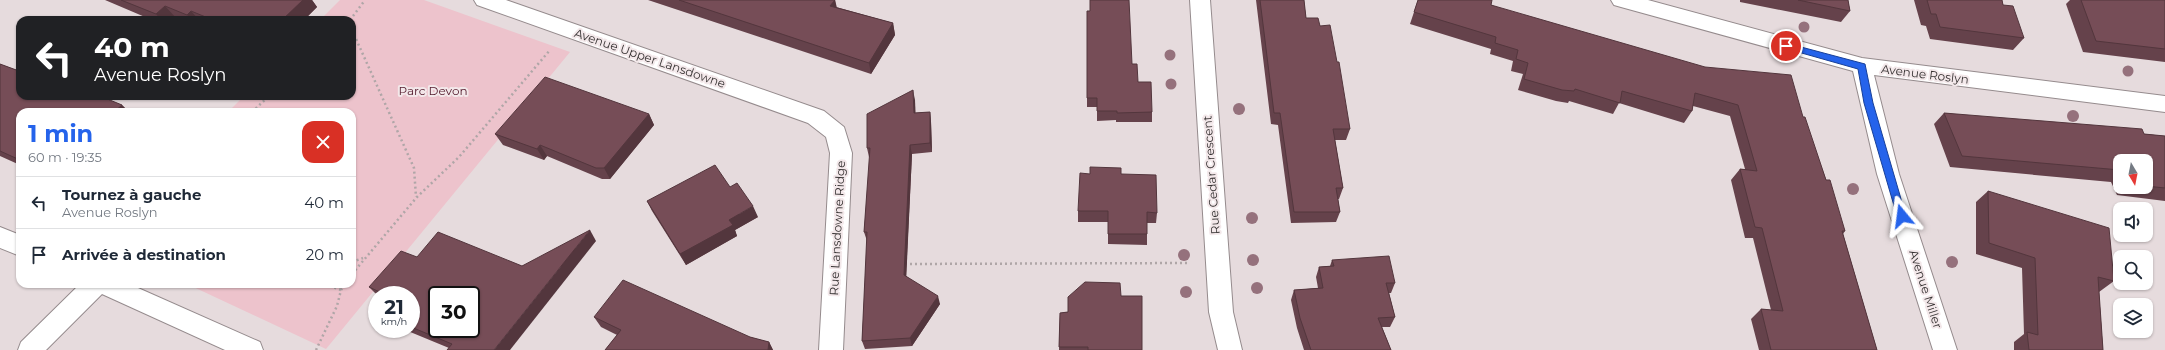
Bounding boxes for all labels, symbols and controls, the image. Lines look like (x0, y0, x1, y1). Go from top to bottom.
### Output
street label: Avenue Upper Lansdowne (572, 25, 728, 91)
pin (1769, 29, 1803, 63)
text: 40 m (94, 30, 170, 64)
icon: left (28, 32, 80, 84)
icon: arrive (1775, 35, 1797, 57)
street label: Avenue Roslyn (1880, 61, 1970, 87)
text: Avenue Roslyn (94, 64, 226, 86)
park label: Parc Devon (398, 83, 468, 98)
street label: Rue Cedar Crescent (1199, 115, 1223, 235)
text: 1 min (28, 119, 93, 148)
button: close (302, 121, 344, 163)
text: 60 m · 19:35 (28, 149, 102, 165)
north arrow (2113, 154, 2153, 194)
map controls (2113, 154, 2153, 338)
street label: Rue Lansdowne Ridge (826, 160, 848, 296)
text: Tournez à gauche (62, 185, 201, 204)
icon: left (28, 192, 50, 214)
text: 40 m (304, 193, 344, 212)
position arrow (1881, 195, 1923, 237)
button: sound (2113, 202, 2153, 242)
text: Avenue Roslyn (62, 204, 158, 220)
icon: arrive (28, 244, 50, 266)
text: Arrivée à destination (62, 245, 226, 264)
text: 20 m (306, 245, 344, 264)
street label: Avenue Miller (1906, 248, 1946, 330)
button: search (2113, 250, 2153, 290)
speed limit sign: 30 (428, 286, 480, 338)
text: 21 (384, 295, 404, 319)
button: layers (2113, 298, 2153, 338)
text: km/h (381, 315, 407, 328)

